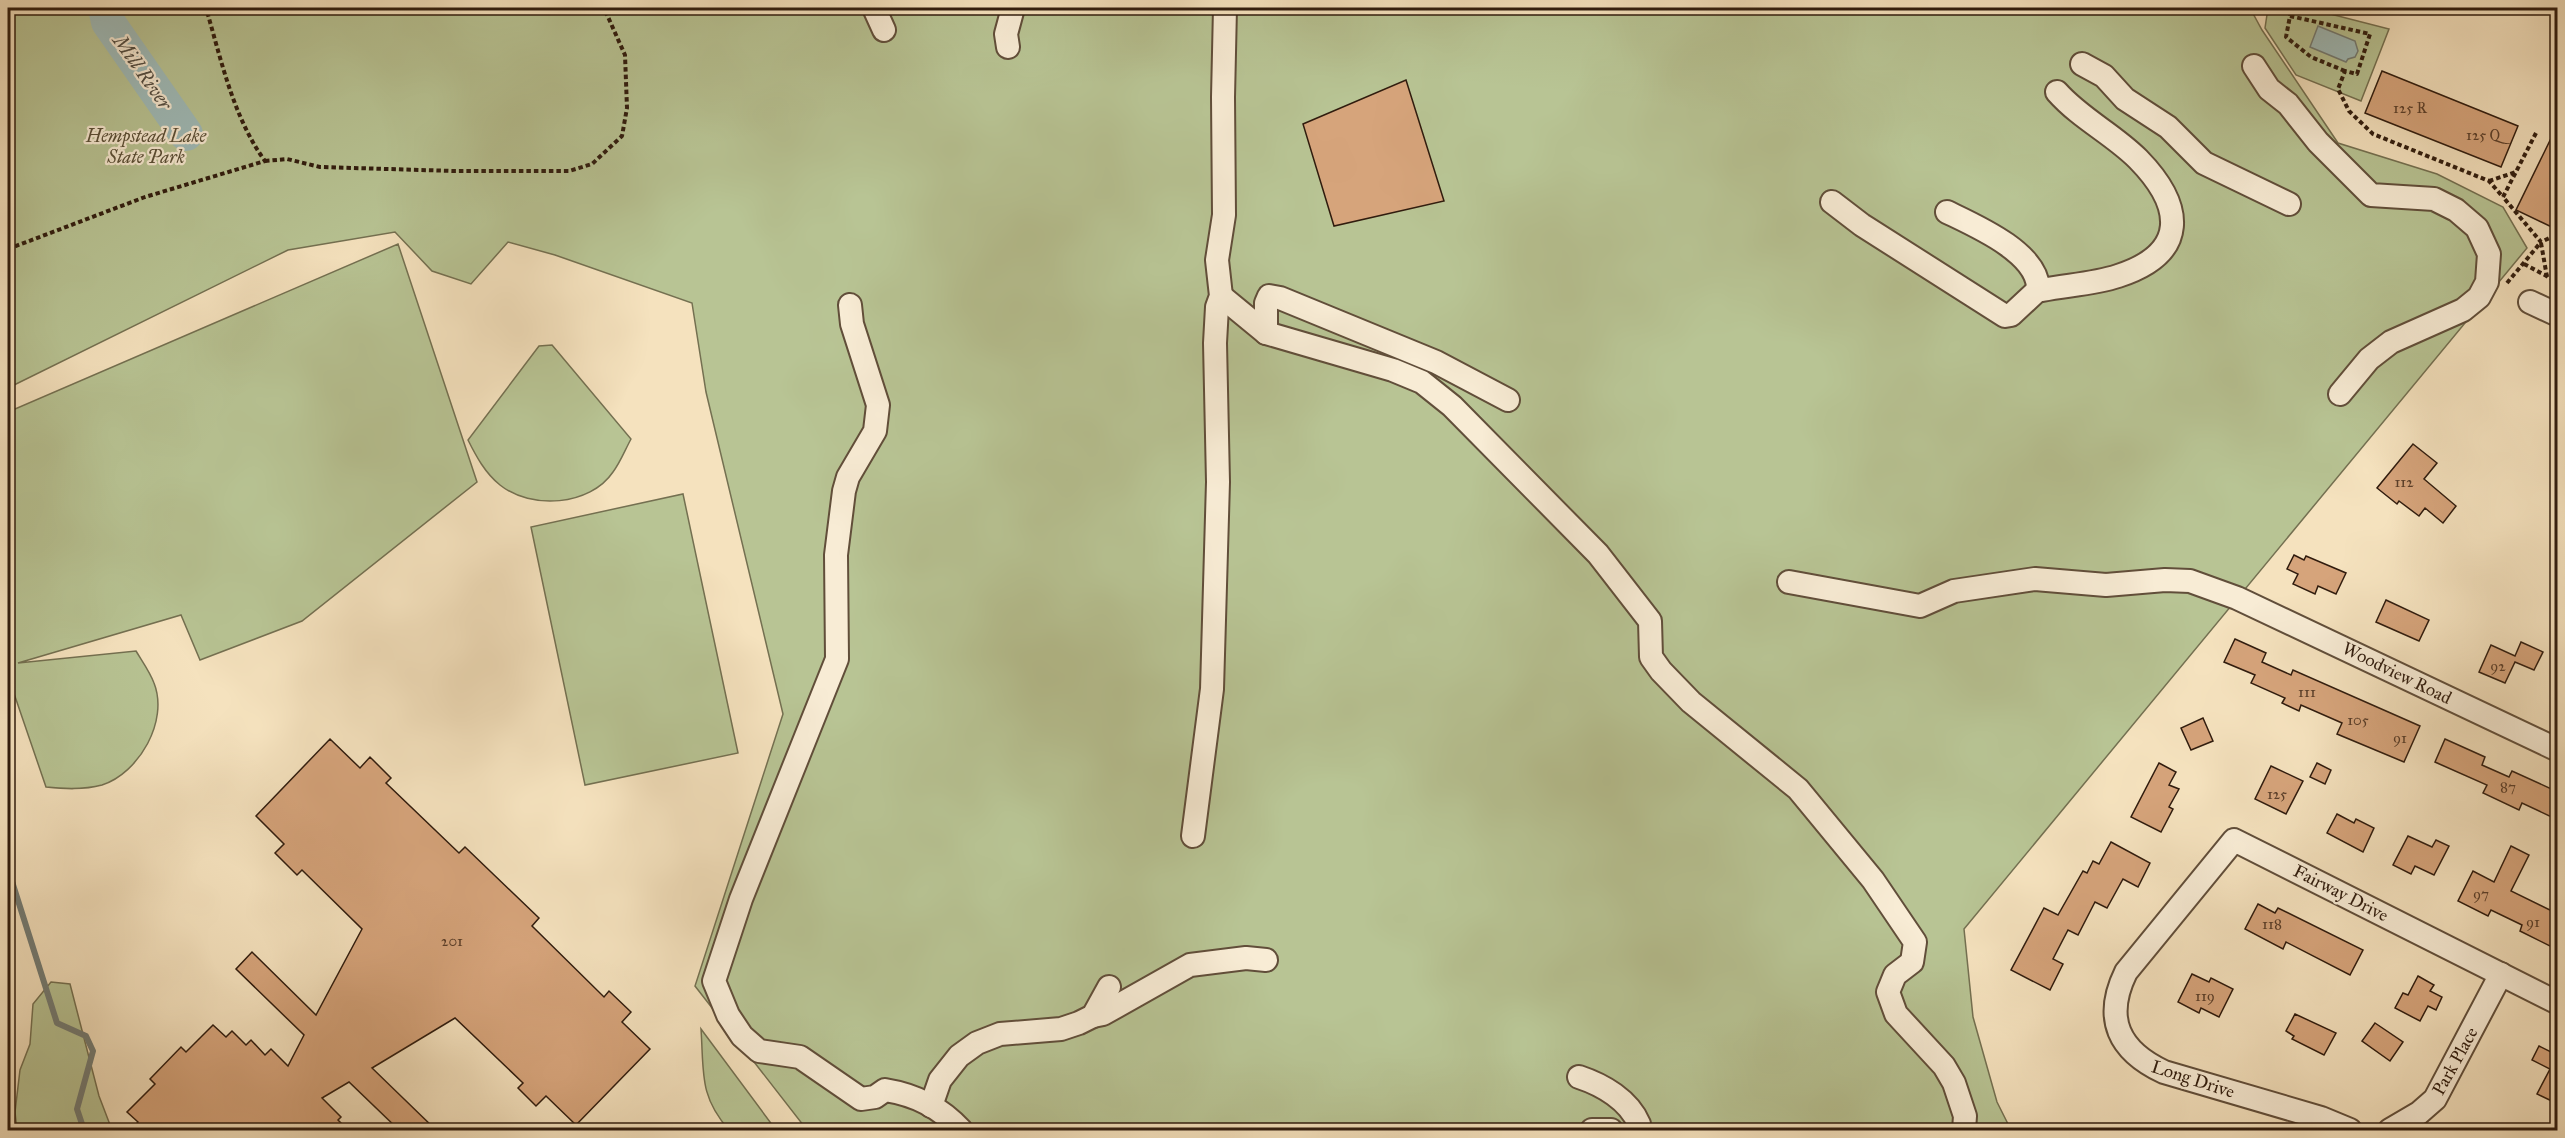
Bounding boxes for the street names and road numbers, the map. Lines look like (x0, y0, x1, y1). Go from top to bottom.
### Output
street label: Woodview Road (2339, 637, 2455, 709)
street label: Fairway Drive (2290, 860, 2392, 926)
street label: Park Place (2427, 1023, 2483, 1099)
street label: Long Drive (2148, 1055, 2237, 1104)

